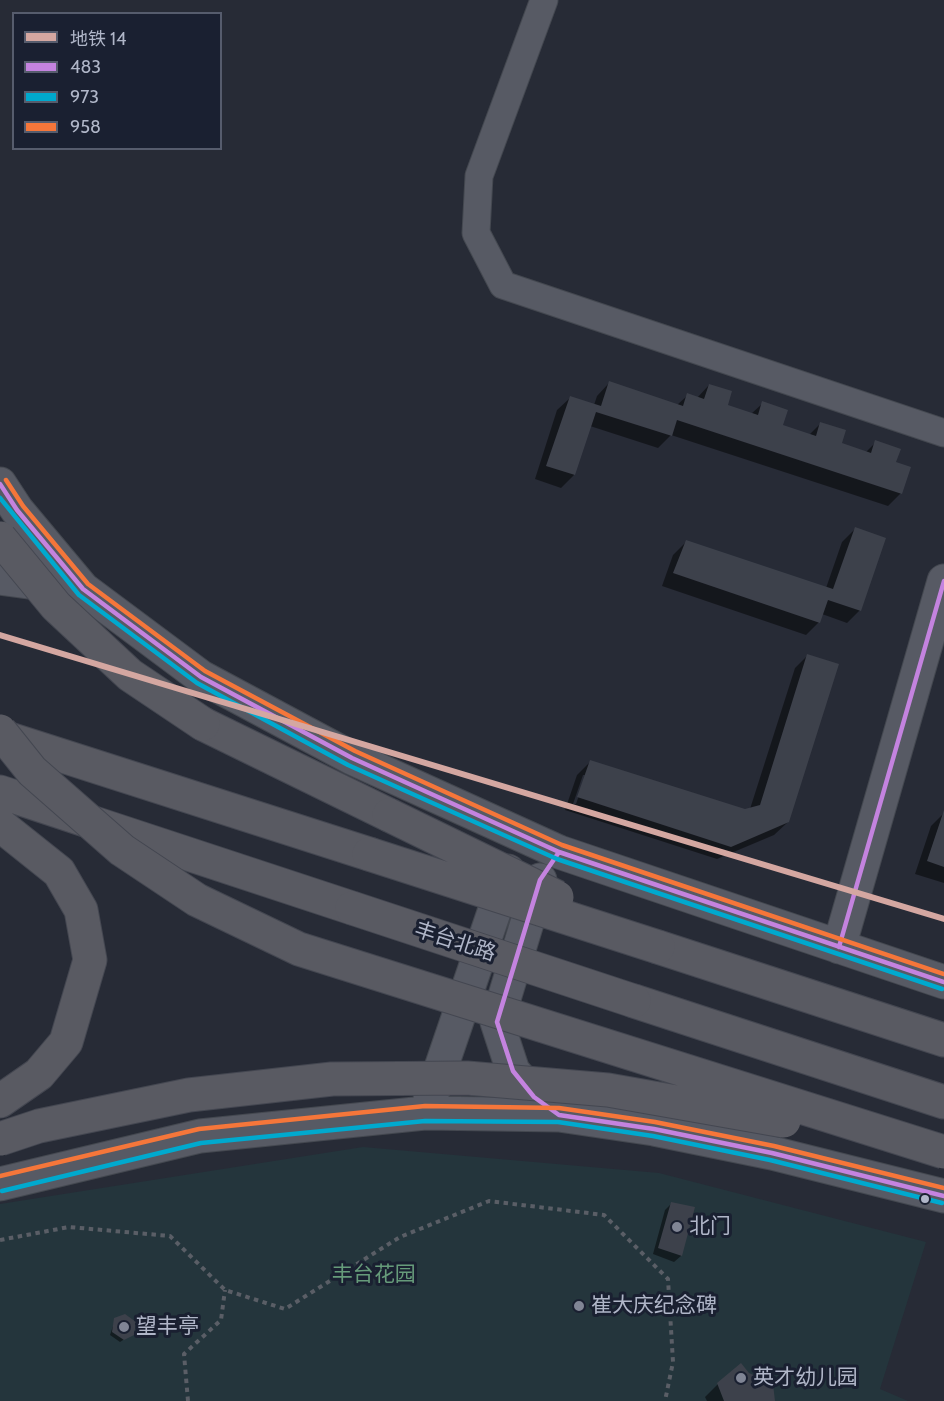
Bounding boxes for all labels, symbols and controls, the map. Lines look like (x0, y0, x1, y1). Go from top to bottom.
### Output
legend (12, 12, 222, 150)
text: 地铁 14 (70, 28, 126, 50)
text: 483 (70, 56, 101, 78)
text: 973 (70, 86, 99, 108)
text: 958 (70, 116, 101, 138)
street label: 丰台北路 (411, 917, 499, 967)
unlabelled marker (919, 1193, 931, 1205)
place label: 北门 (689, 1214, 731, 1240)
marker: 北门 (670, 1220, 684, 1234)
park label: 丰台花园 (332, 1262, 416, 1288)
place label: 崔大庆纪念碑 (591, 1293, 717, 1319)
marker: 崔大庆纪念碑 (572, 1299, 586, 1313)
place label: 望丰亭 (136, 1314, 199, 1340)
marker: 望丰亭 (117, 1320, 131, 1334)
place label: 英才幼儿园 (753, 1365, 858, 1391)
marker: 英才幼儿园 (734, 1371, 748, 1385)

